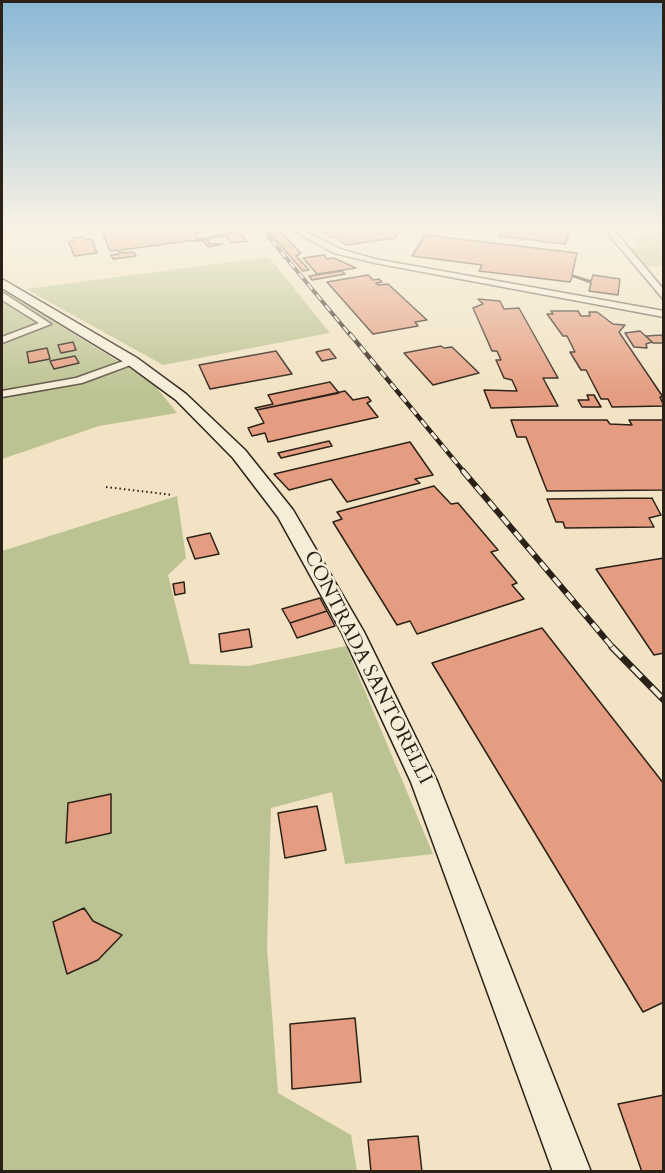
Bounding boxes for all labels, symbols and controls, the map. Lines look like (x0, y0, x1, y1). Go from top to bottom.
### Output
street label: CONTRADA SANTORELLI (298, 547, 436, 789)

